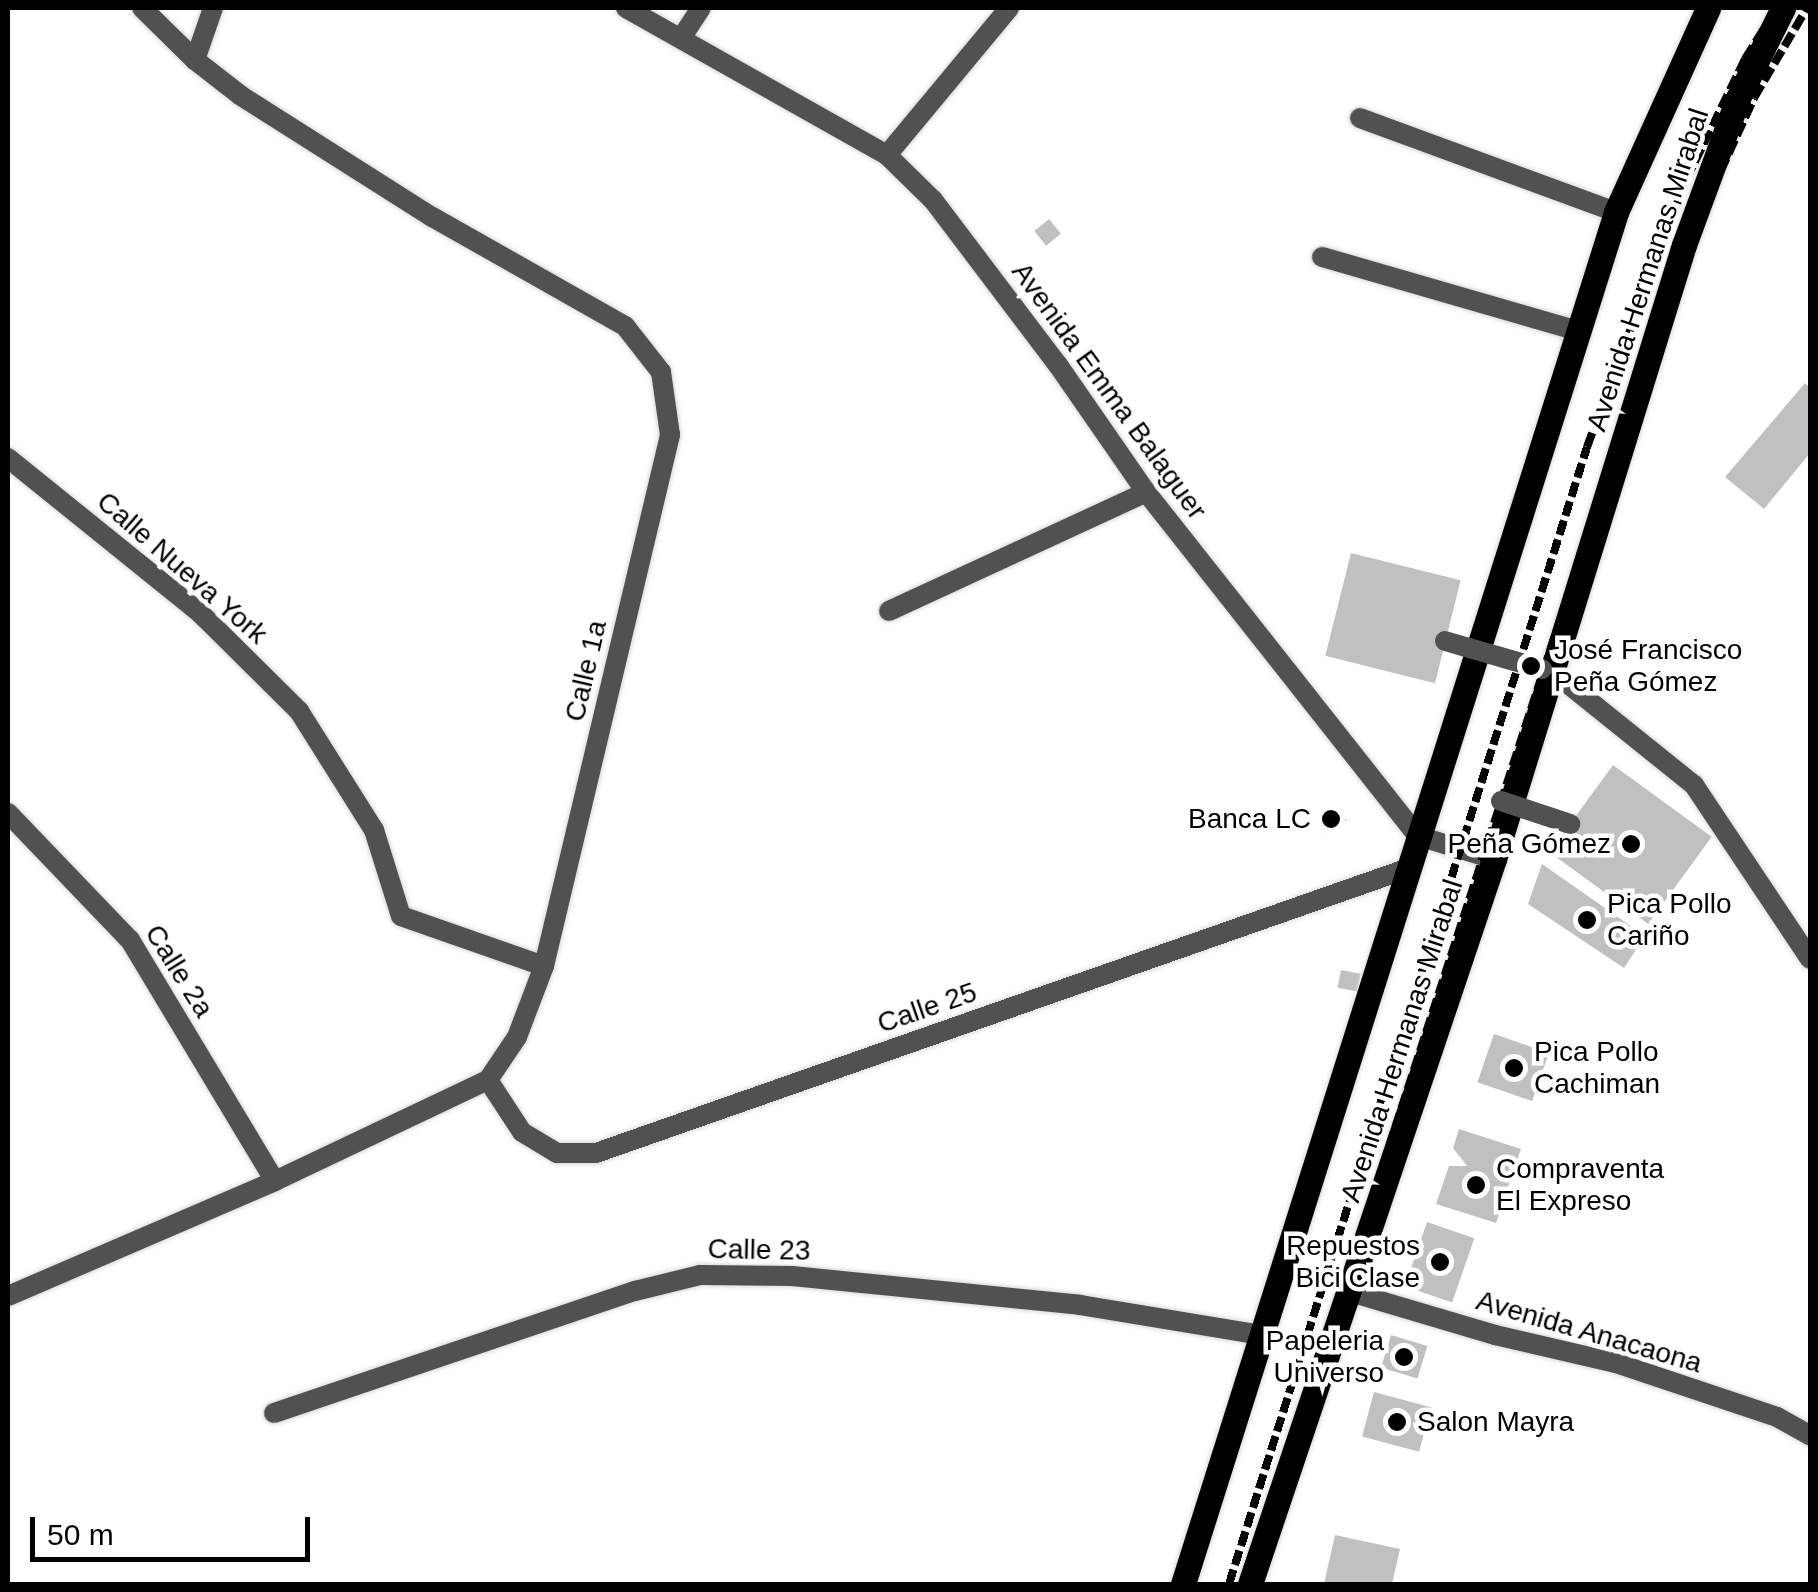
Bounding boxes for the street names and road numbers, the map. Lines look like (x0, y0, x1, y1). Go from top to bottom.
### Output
street label: Avenida Hermanas Mirabal (1580, 104, 1716, 436)
street label: Avenida Emma Balaguer (1005, 256, 1213, 526)
street label: Calle Nueva York (90, 485, 274, 651)
street label: Calle 1a (558, 617, 614, 725)
street label: Avenida Hermanas Mirabal (1334, 875, 1470, 1207)
street label: Calle 2a (138, 919, 220, 1023)
street label: Calle 25 (873, 975, 981, 1041)
street label: Calle 23 (707, 1232, 811, 1268)
street label: Avenida Anacaona (1472, 1284, 1706, 1380)

